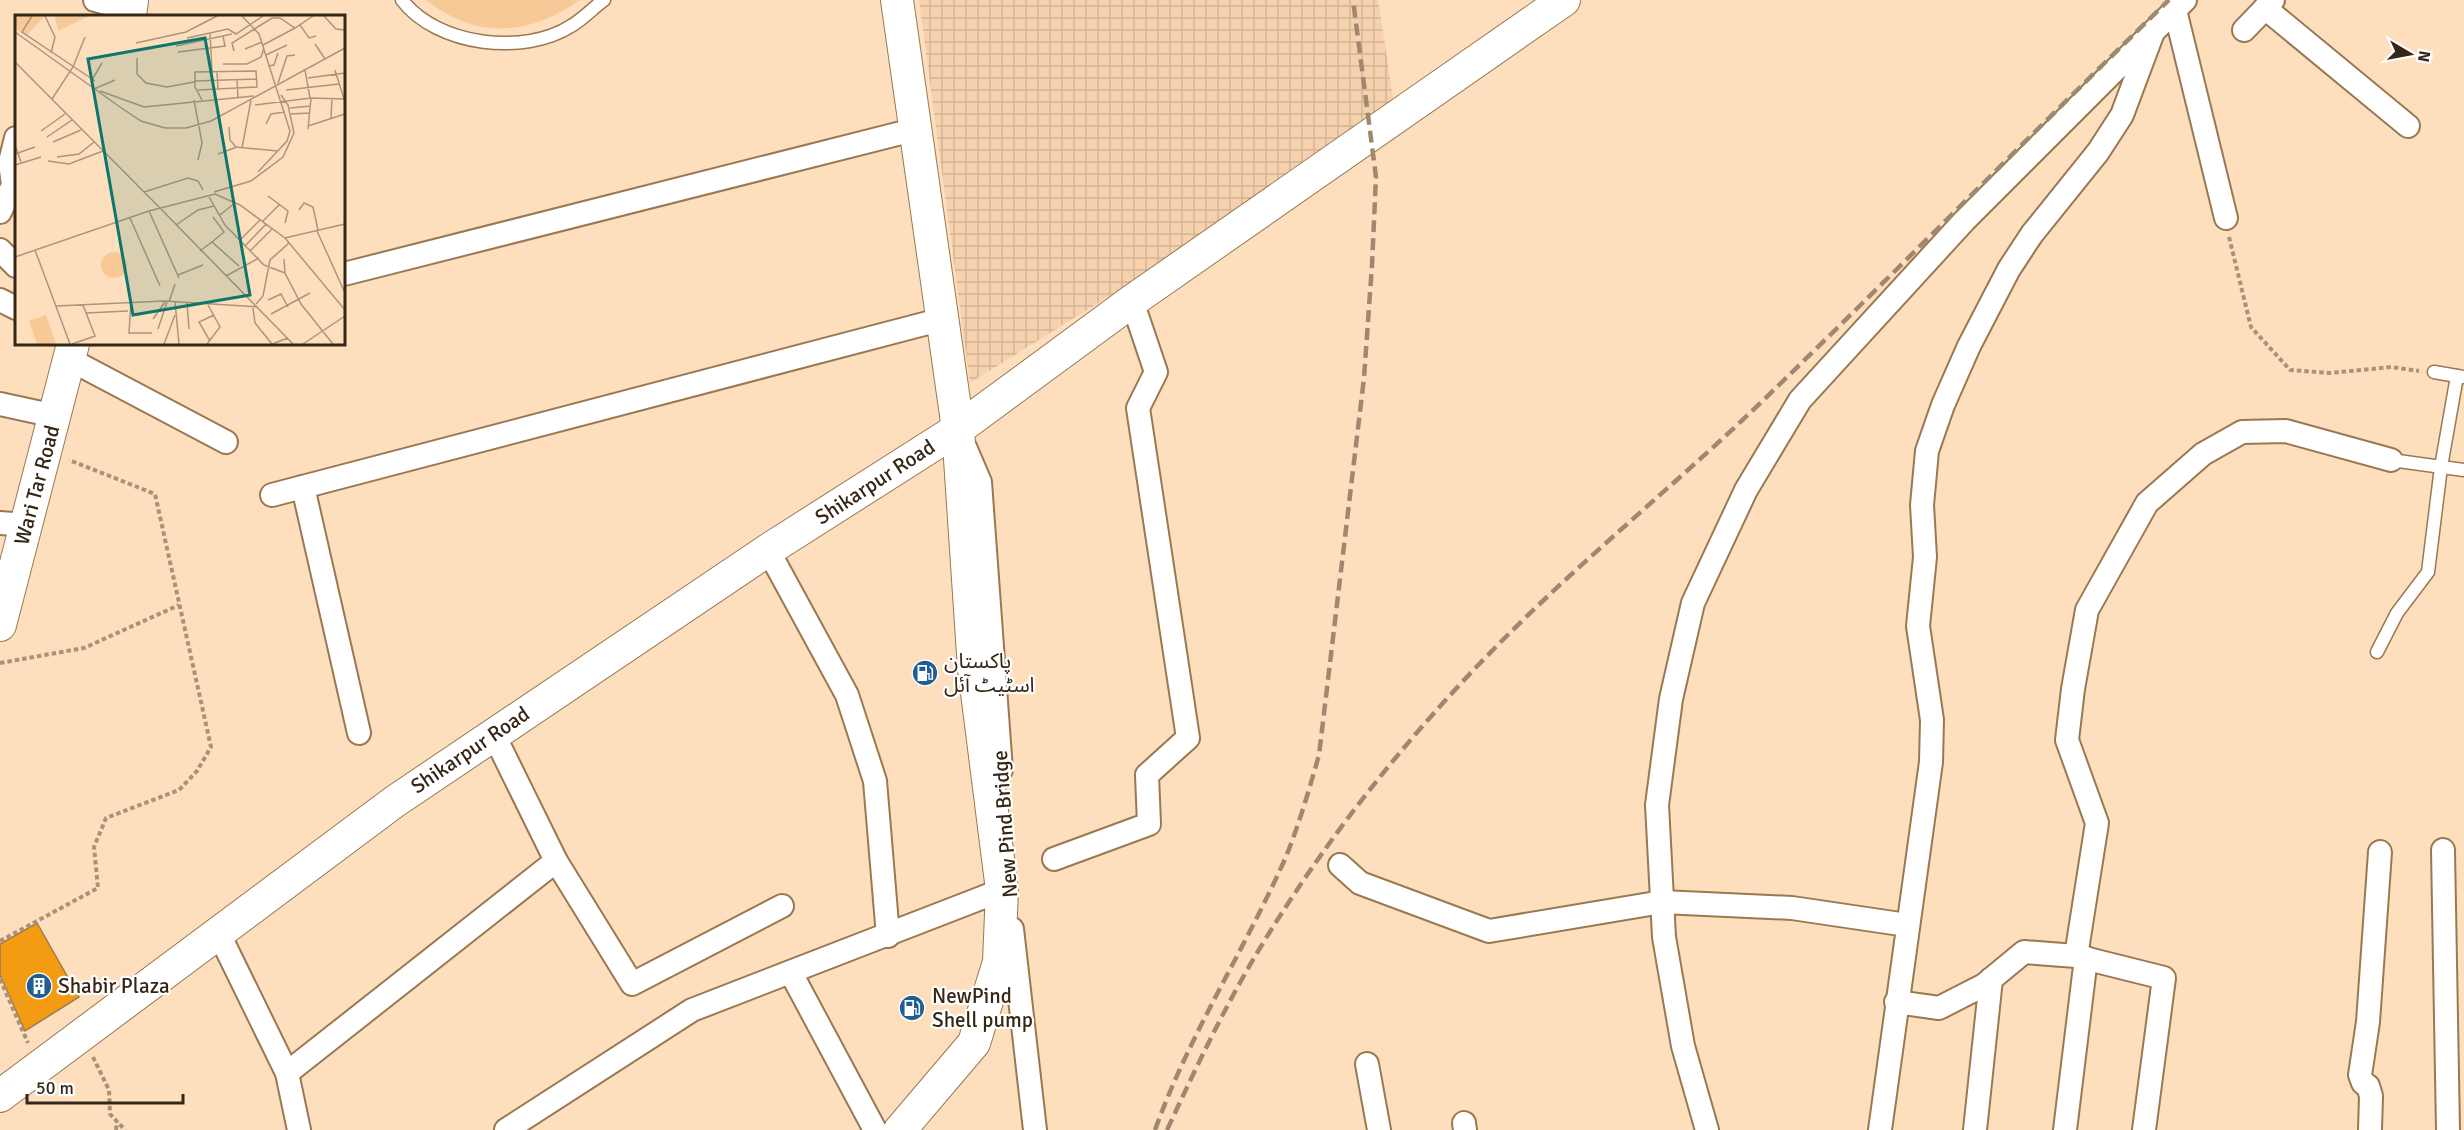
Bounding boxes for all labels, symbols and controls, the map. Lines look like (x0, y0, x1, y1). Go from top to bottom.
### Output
inset map (15, 15, 345, 345)
north arrow (2380, 24, 2440, 84)
text: N (2413, 49, 2435, 64)
street label: Wari Tar Road (9, 422, 65, 548)
street label: Shikarpur Road (810, 434, 940, 530)
place label: پاکستان اسٹیٹ آئل (944, 648, 1035, 698)
fuel station icon: پاکستان اسٹیٹ آئل (910, 658, 940, 688)
street label: Shikarpur Road (406, 701, 534, 799)
street label: New Pind Bridge (987, 749, 1023, 899)
building icon: Shabir Plaza (24, 971, 54, 1001)
place label: Shabir Plaza (58, 973, 170, 999)
place label: NewPind Shell pump (932, 983, 1033, 1033)
fuel station icon: NewPind Shell pump (897, 993, 927, 1023)
scale bar (27, 1067, 183, 1105)
text: 50 m (36, 1077, 74, 1099)

